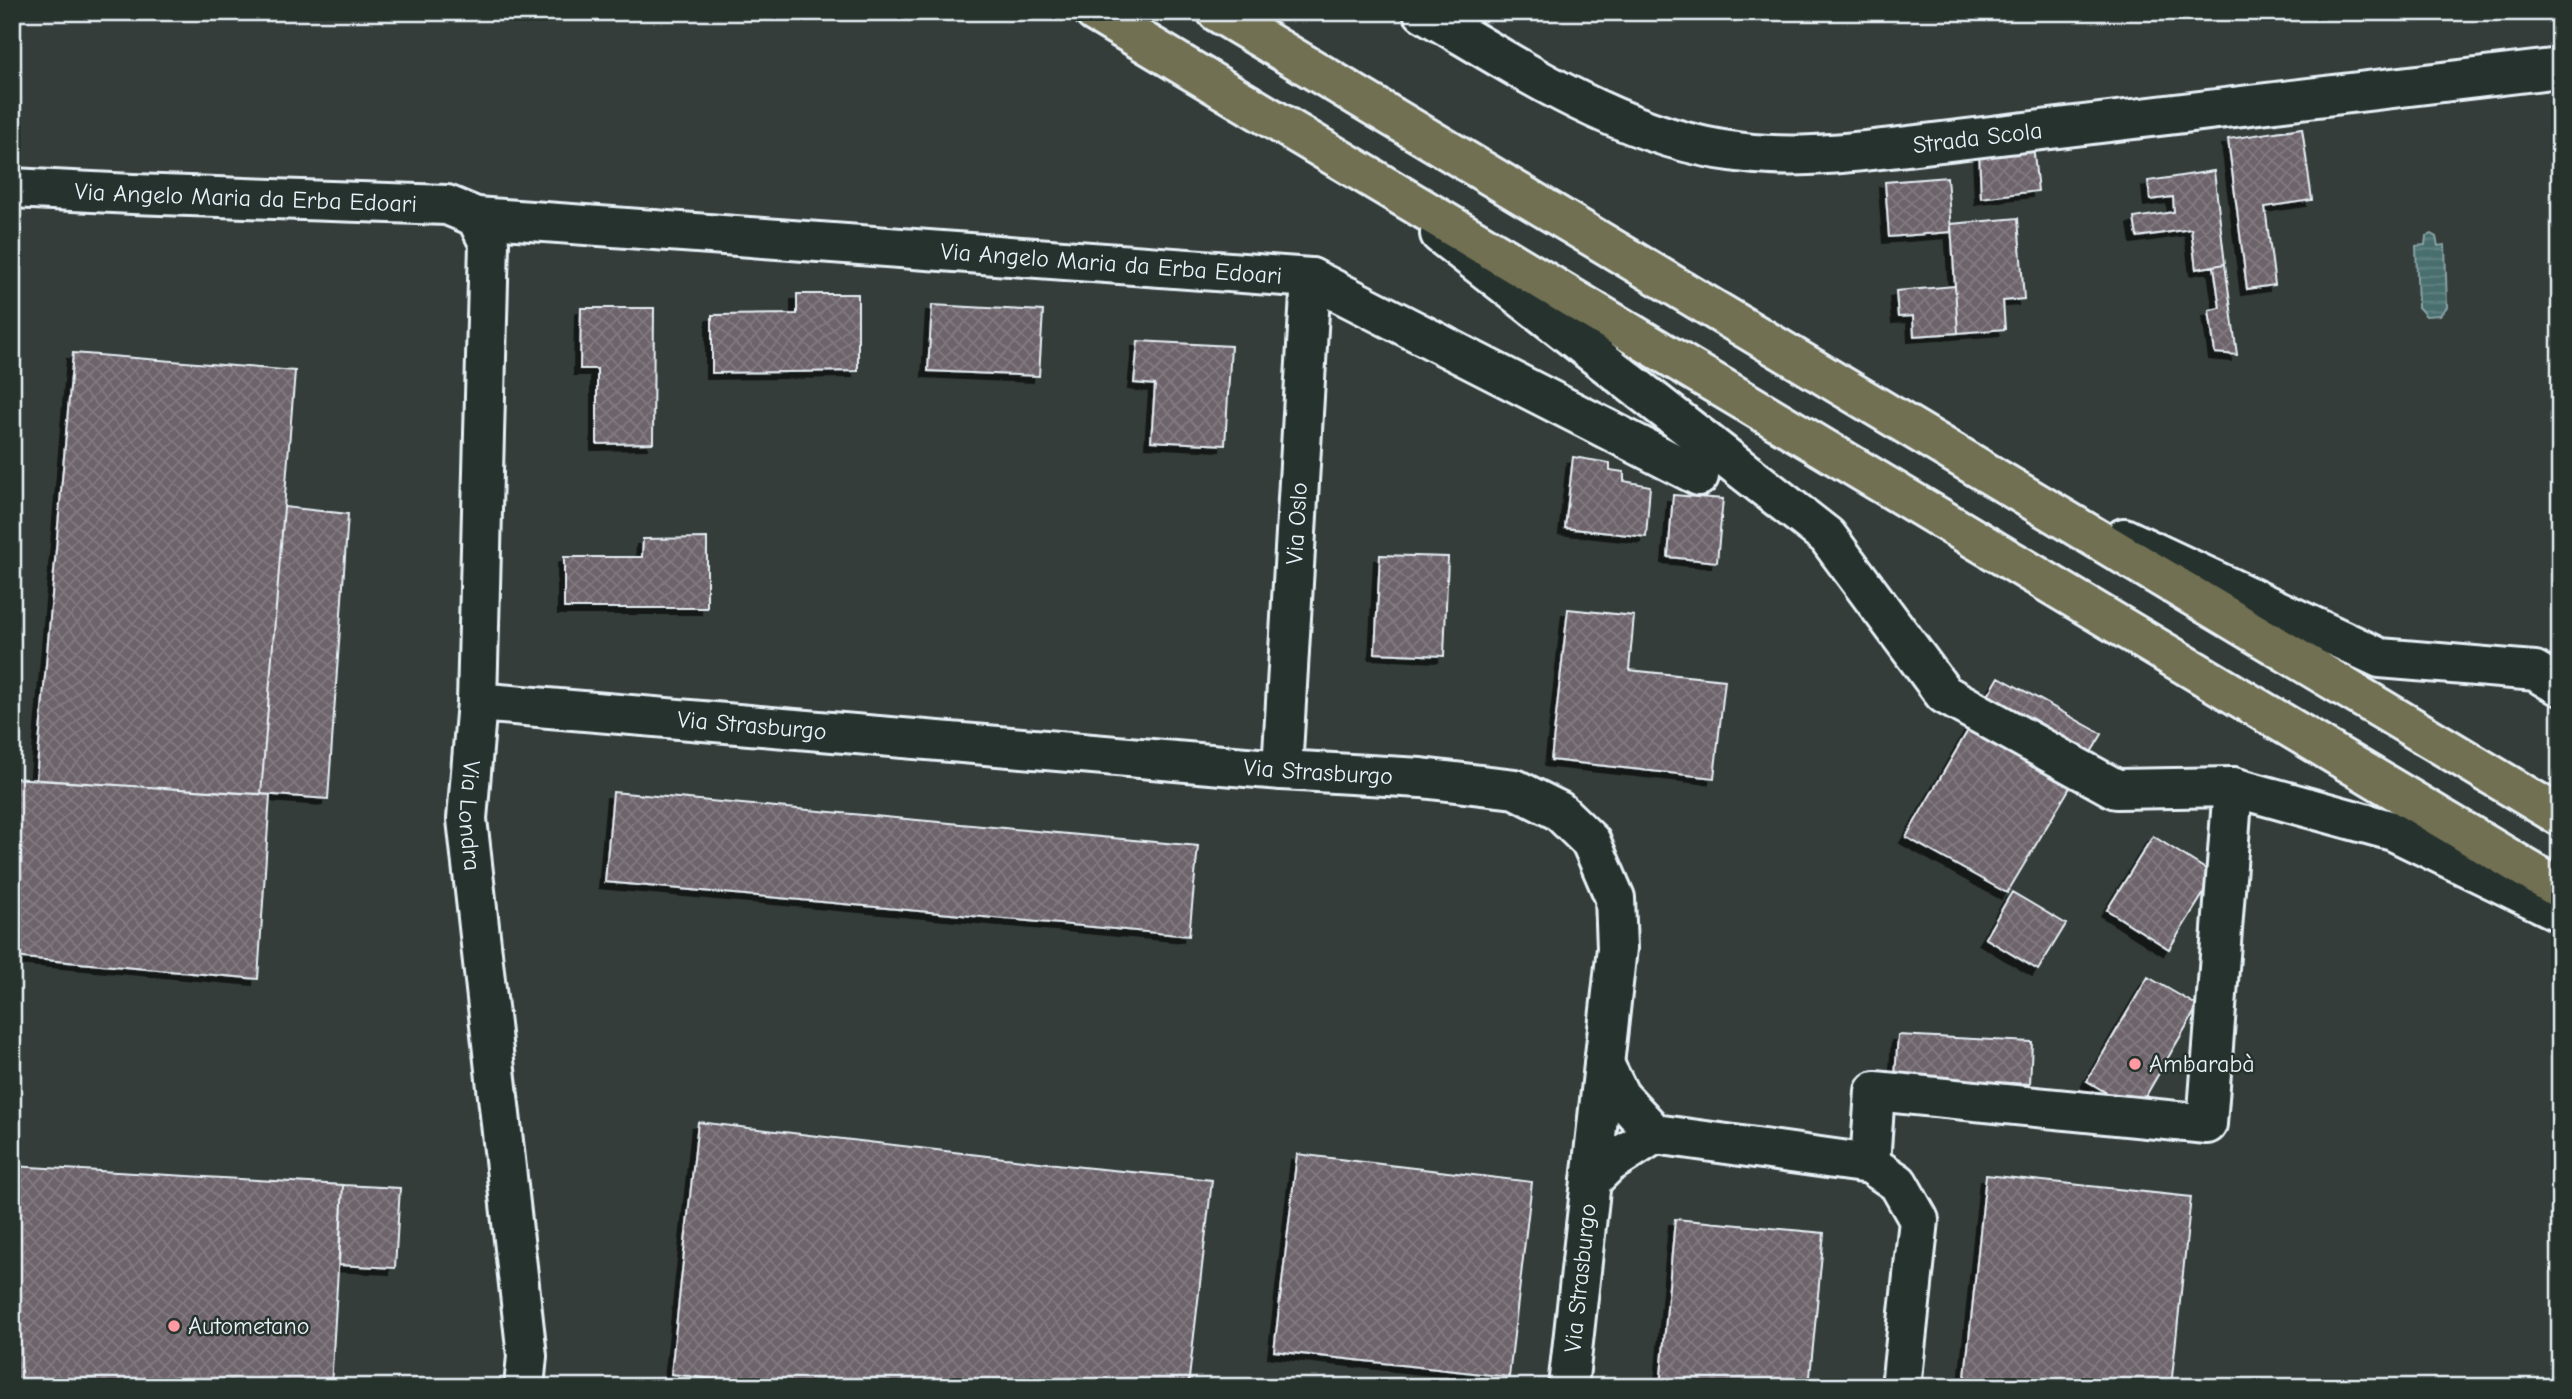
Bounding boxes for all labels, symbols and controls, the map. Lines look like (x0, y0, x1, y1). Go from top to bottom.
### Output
street label: Strada Scola (1911, 116, 2044, 159)
street label: Via Angelo Maria da Erba Edoari (74, 177, 417, 218)
street label: Via Angelo Maria da Erba Edoari (940, 237, 1283, 290)
street label: Via Oslo (1280, 482, 1313, 565)
street label: Via Strasburgo (676, 705, 828, 745)
street label: Via Strasburgo (1242, 753, 1394, 790)
street label: Via Londra (453, 759, 487, 872)
place label: Ambarabà (2149, 1050, 2255, 1078)
marker: Ambarabà (2127, 1056, 2143, 1072)
street label: Via Strasburgo (1558, 1202, 1602, 1354)
place label: Autometano (188, 1312, 309, 1340)
marker: Autometano (166, 1318, 182, 1334)

